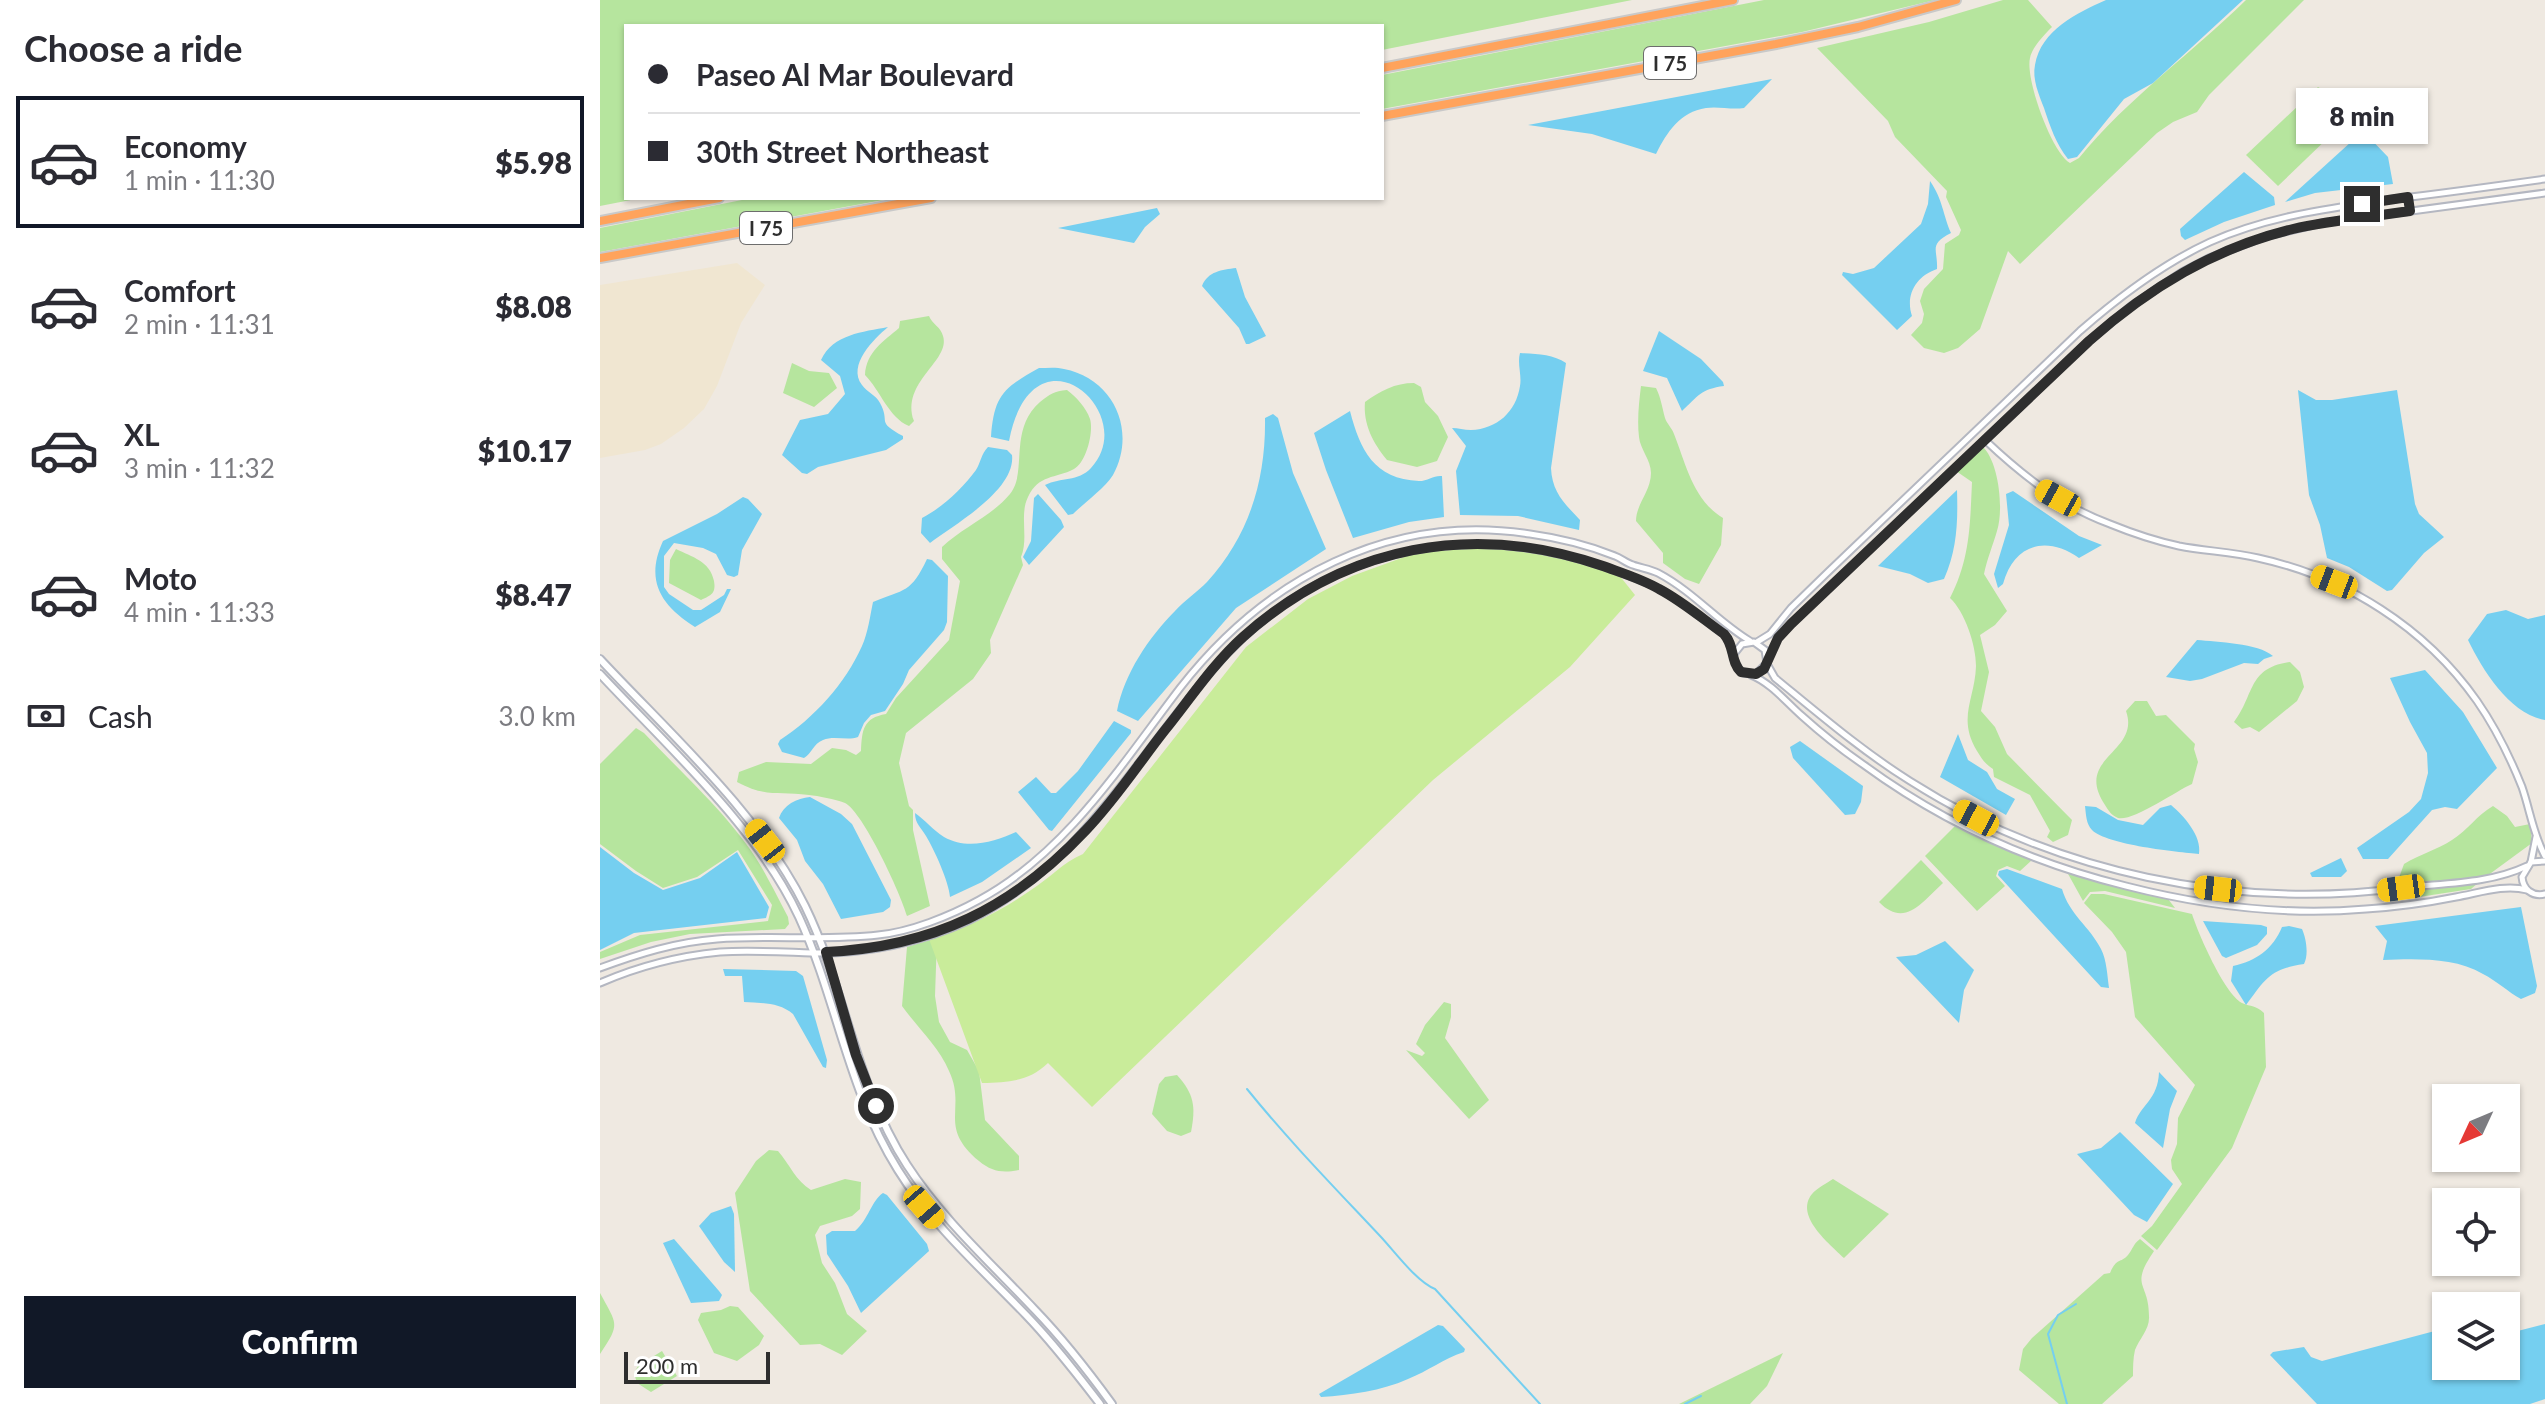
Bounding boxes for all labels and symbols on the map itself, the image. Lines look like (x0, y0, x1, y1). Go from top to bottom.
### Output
road number: I 75 (1644, 47, 1696, 79)
callout: 8 min (2296, 88, 2428, 144)
route end (2344, 186, 2380, 222)
road number: I 75 (740, 212, 792, 244)
car (2031, 476, 2085, 520)
car (2307, 562, 2361, 602)
car (1949, 796, 2003, 840)
car (741, 815, 789, 867)
car (2376, 873, 2426, 903)
car (2193, 875, 2243, 903)
north arrow (2432, 1084, 2520, 1172)
route start (858, 1088, 894, 1124)
car (899, 1181, 949, 1233)
scale bar (624, 1348, 770, 1384)

